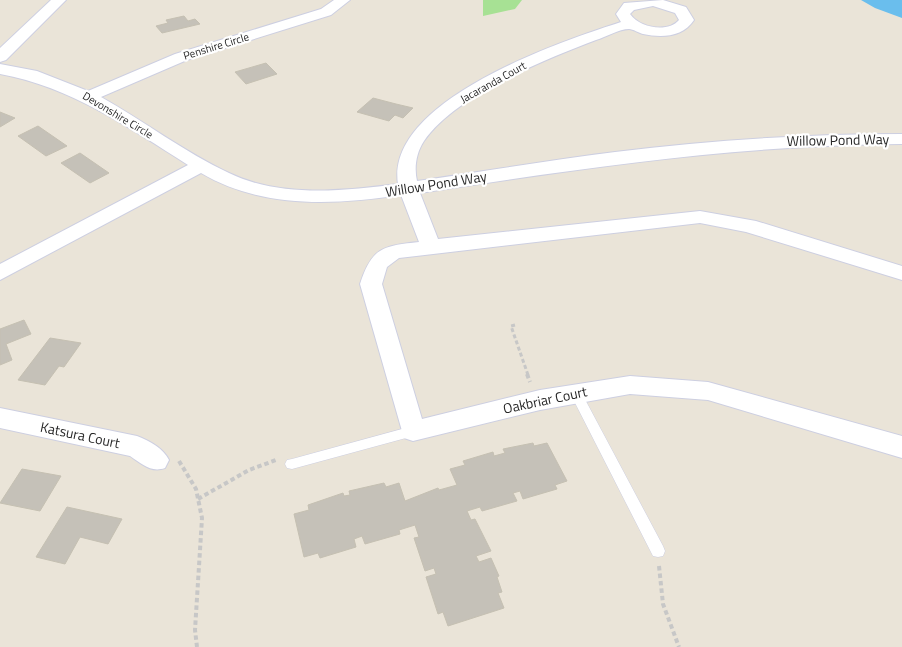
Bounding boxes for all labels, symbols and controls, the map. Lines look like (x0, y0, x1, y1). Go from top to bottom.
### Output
street label: Penshire Circle (181, 28, 251, 64)
street label: Jacaranda Court (457, 57, 529, 107)
street label: Devonshire Circle (80, 88, 157, 143)
street label: Willow Pond Way (787, 128, 890, 151)
street label: Willow Pond Way (384, 165, 488, 202)
street label: Oakbriar Court (501, 380, 589, 419)
street label: Katsura Court (38, 416, 122, 453)

